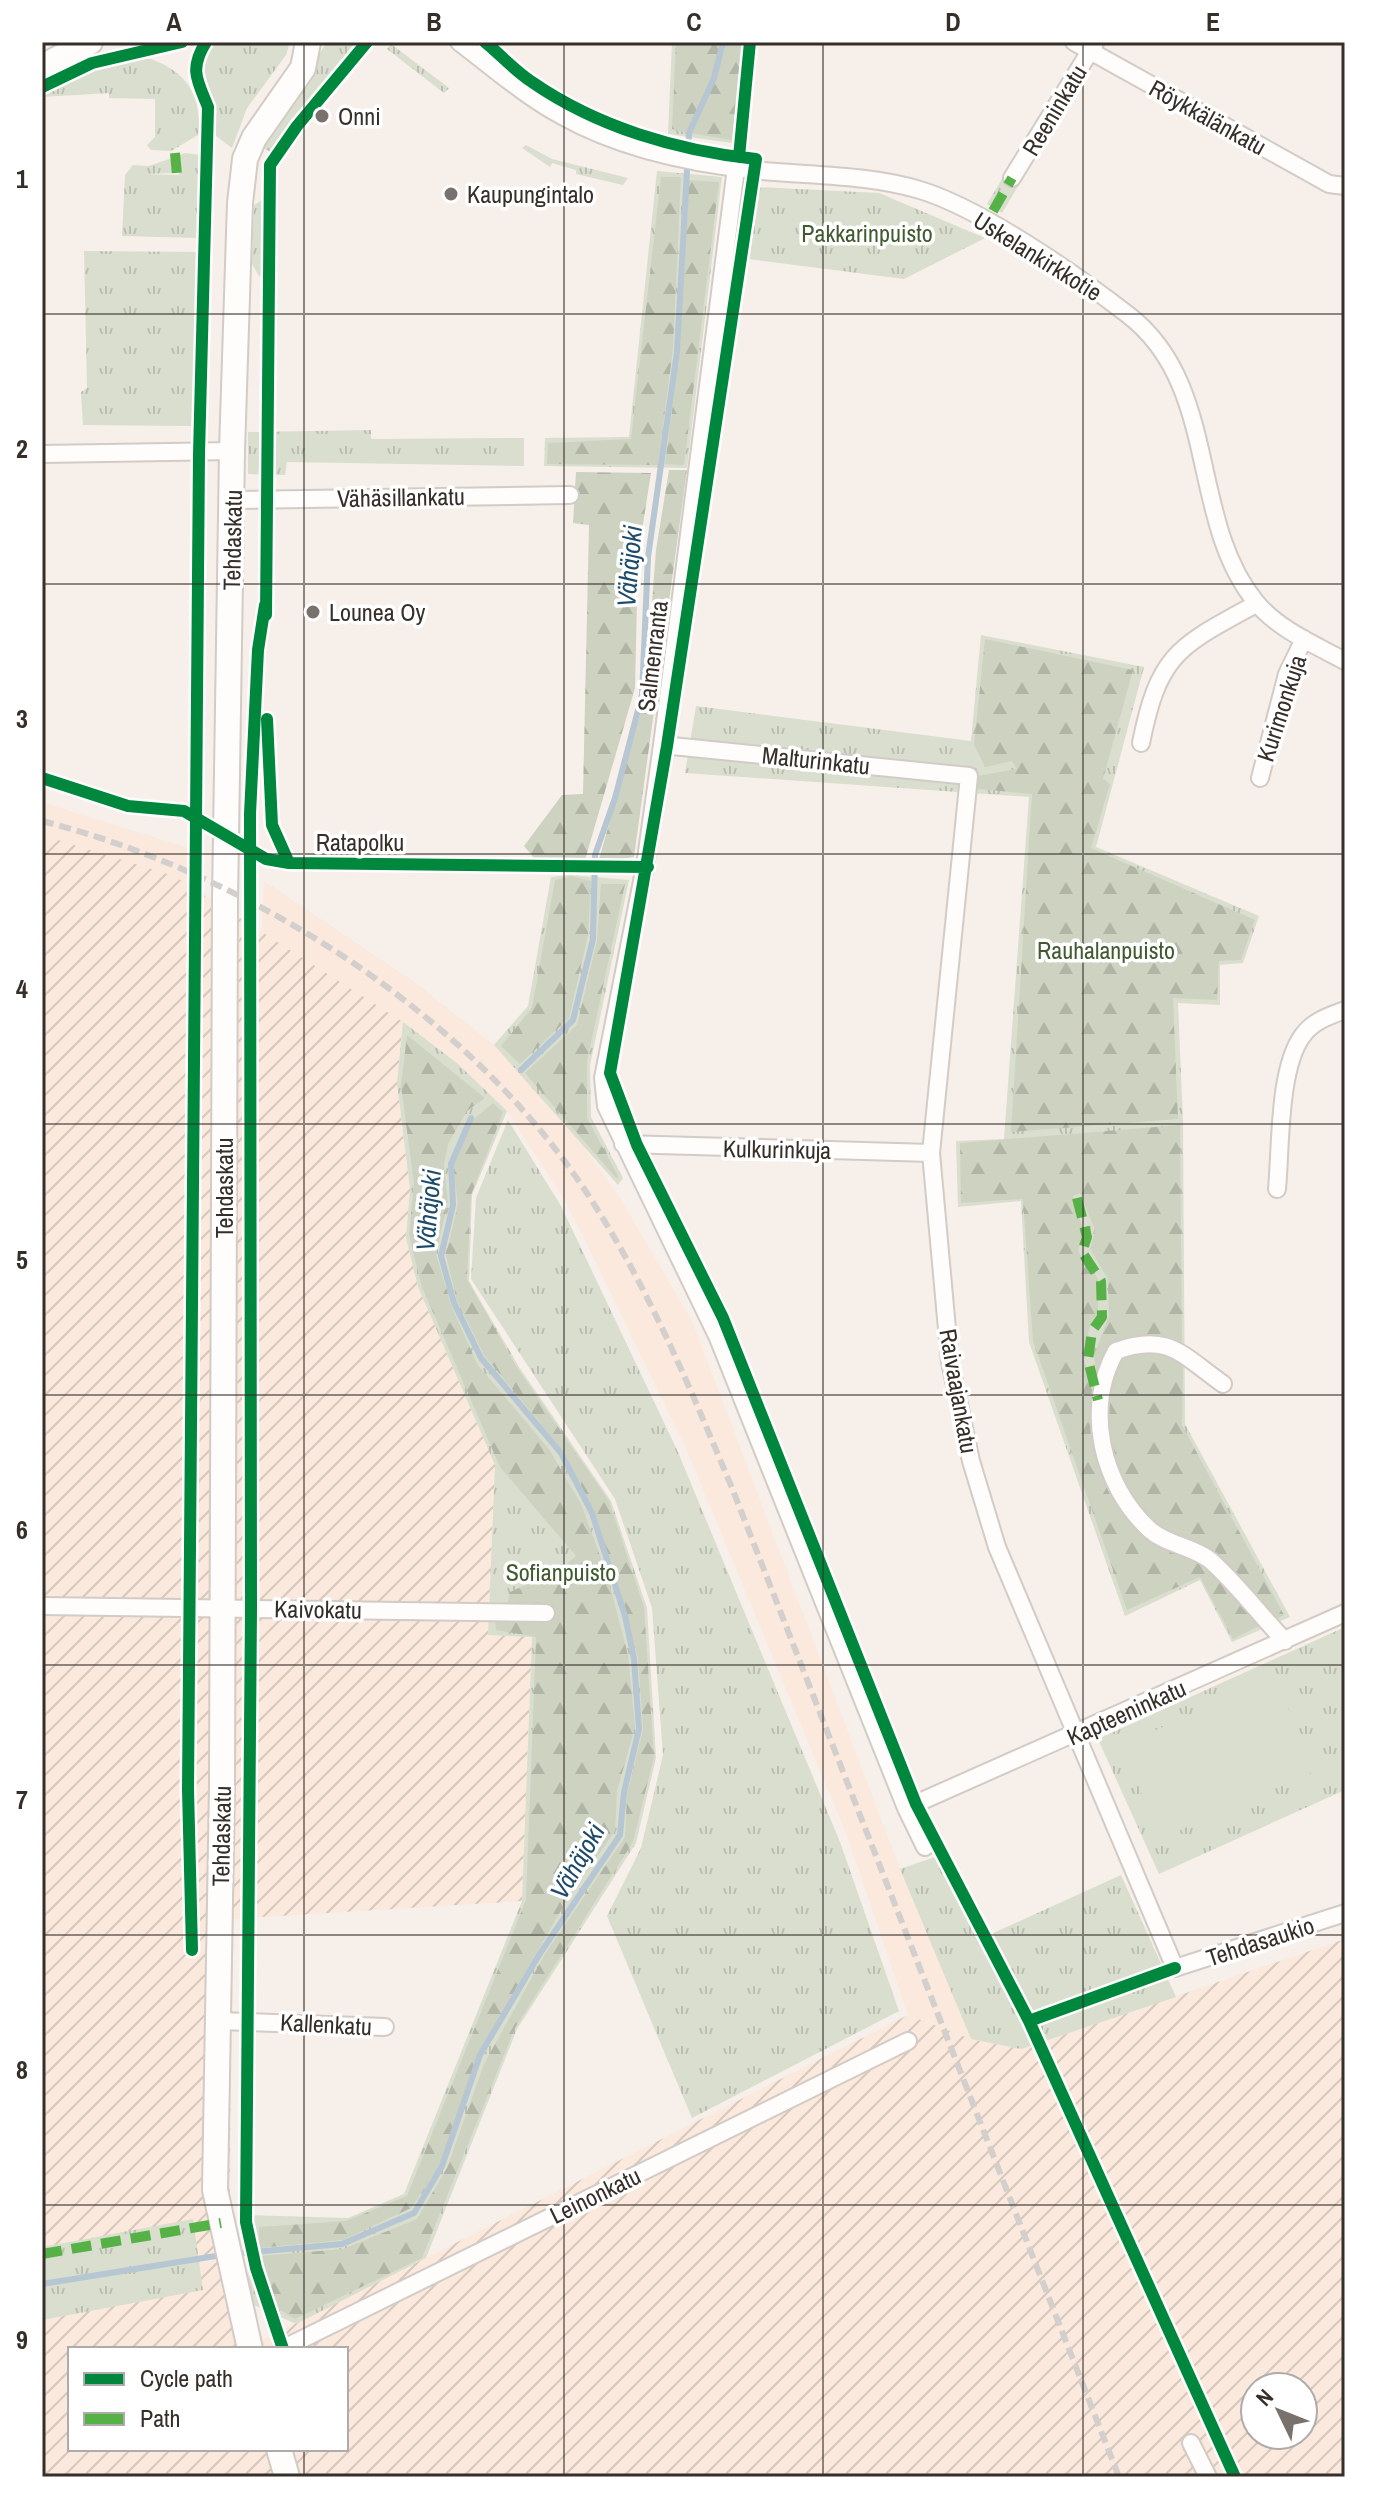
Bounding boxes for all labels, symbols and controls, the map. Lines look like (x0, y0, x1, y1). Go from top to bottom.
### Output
text: A (166, 4, 182, 39)
text: B (426, 4, 442, 39)
text: C (686, 4, 702, 39)
text: D (945, 4, 961, 39)
text: E (1206, 4, 1220, 39)
street label: Reeninkatu (1014, 59, 1094, 161)
street label: Röykkälänkatu (1144, 72, 1272, 162)
place label: Onni (338, 100, 381, 132)
marker: Onni (313, 107, 331, 125)
text: 1 (16, 161, 28, 196)
place label: Kaupungintalo (467, 178, 594, 210)
marker: Kaupungintalo (442, 185, 460, 203)
street label: Uskelankirkkotie (968, 204, 1108, 308)
park label: Pakkarinpuisto (801, 217, 933, 249)
text: 2 (16, 431, 28, 466)
street label: Vähäsillankatu (337, 480, 465, 514)
street label: Tehdaskatu (215, 489, 249, 591)
water label: Vähäjoki (608, 524, 650, 608)
place label: Lounea Oy (329, 596, 425, 628)
street label: Salmenranta (629, 599, 675, 713)
marker: Lounea Oy (304, 603, 322, 621)
street label: Kurimonkuja (1249, 650, 1313, 765)
text: 3 (16, 701, 28, 736)
street label: Malturinkatu (760, 738, 872, 782)
street label: Ratapolku (316, 826, 404, 858)
park label: Rauhalanpuisto (1037, 934, 1175, 966)
text: 4 (16, 971, 28, 1006)
street label: Kulkurinkuja (723, 1132, 831, 1166)
street label: Tehdaskatu (208, 1138, 240, 1238)
water label: Vähäjoki (407, 1168, 449, 1252)
text: 5 (16, 1242, 28, 1277)
street label: Raivaajankatu (932, 1326, 986, 1456)
text: 6 (16, 1512, 28, 1547)
park label: Sofianpuisto (506, 1556, 616, 1588)
street label: Kaivokatu (274, 1592, 362, 1626)
street label: Kapteeninkatu (1062, 1672, 1190, 1752)
text: 7 (16, 1782, 28, 1817)
street label: Tehdaskatu (204, 1785, 238, 1887)
water label: Vähäjoki (541, 1817, 613, 1905)
street label: Tehdasaukio (1202, 1909, 1318, 1973)
street label: Kallenkatu (279, 2006, 373, 2042)
text: 8 (16, 2052, 28, 2087)
street label: Leinonkatu (544, 2159, 646, 2231)
text: 9 (16, 2322, 28, 2357)
legend (68, 2347, 348, 2451)
text: Cycle path (140, 2362, 233, 2394)
north arrow (1239, 2371, 1319, 2451)
text: N (1249, 2382, 1280, 2412)
text: Path (140, 2402, 181, 2434)

